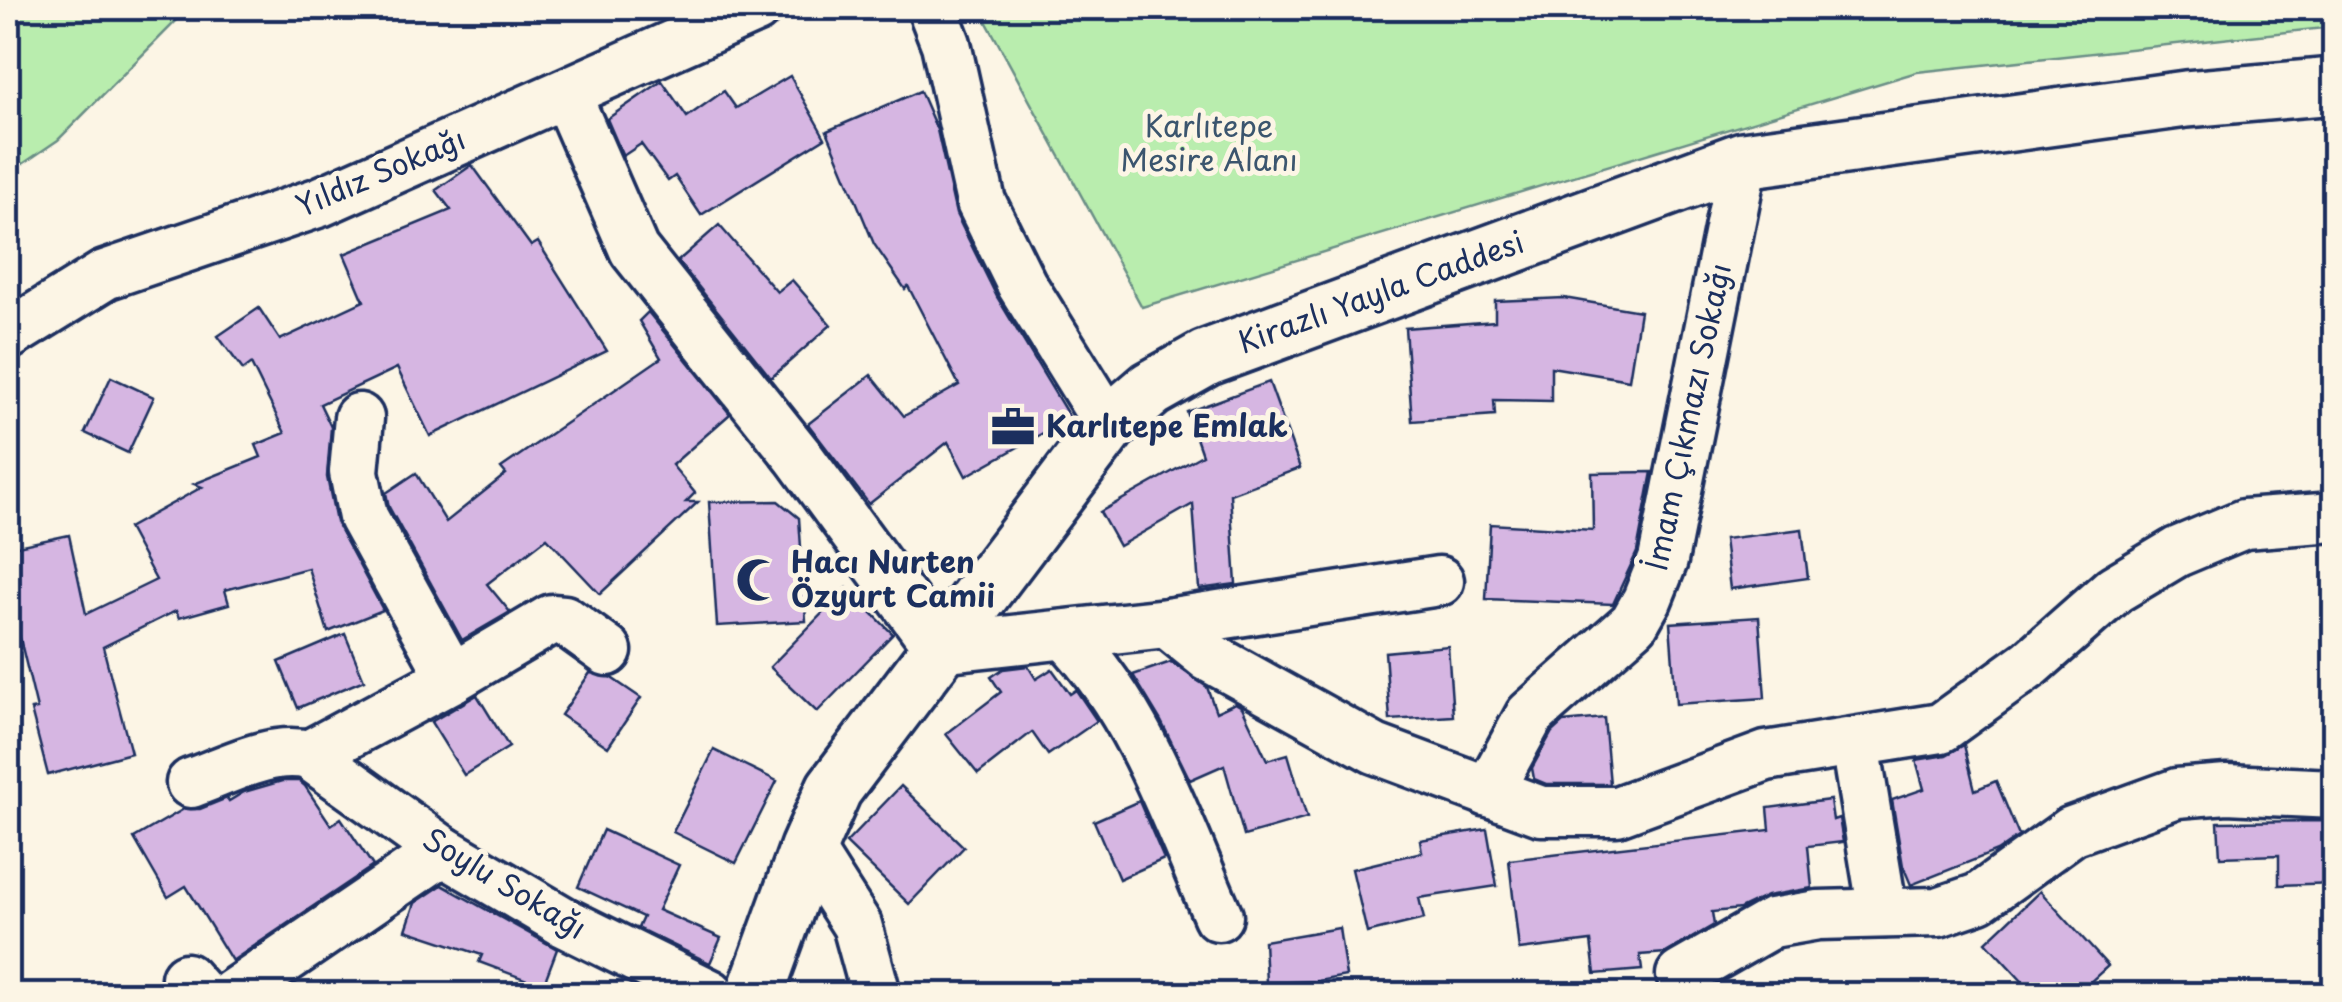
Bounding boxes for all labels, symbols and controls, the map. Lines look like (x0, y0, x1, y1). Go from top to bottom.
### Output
park label: Karlıtepe Mesire Alanı (1120, 102, 1298, 181)
street label: Yıldız Sokağı (288, 115, 472, 227)
street label: Kirazlı Yayla Caddesi (1231, 218, 1529, 363)
street label: İmam Çıkmazı Sokağı (1632, 258, 1741, 574)
place label: Karlıtepe Emlak (1046, 402, 1288, 447)
office icon: Karlıtepe Emlak (989, 403, 1037, 451)
place label: Hacı Nurten Özyurt Camii (791, 538, 995, 617)
mosque icon: Hacı Nurten Özyurt Camii (734, 556, 782, 604)
street label: Soylu Sokağı (415, 815, 596, 949)

